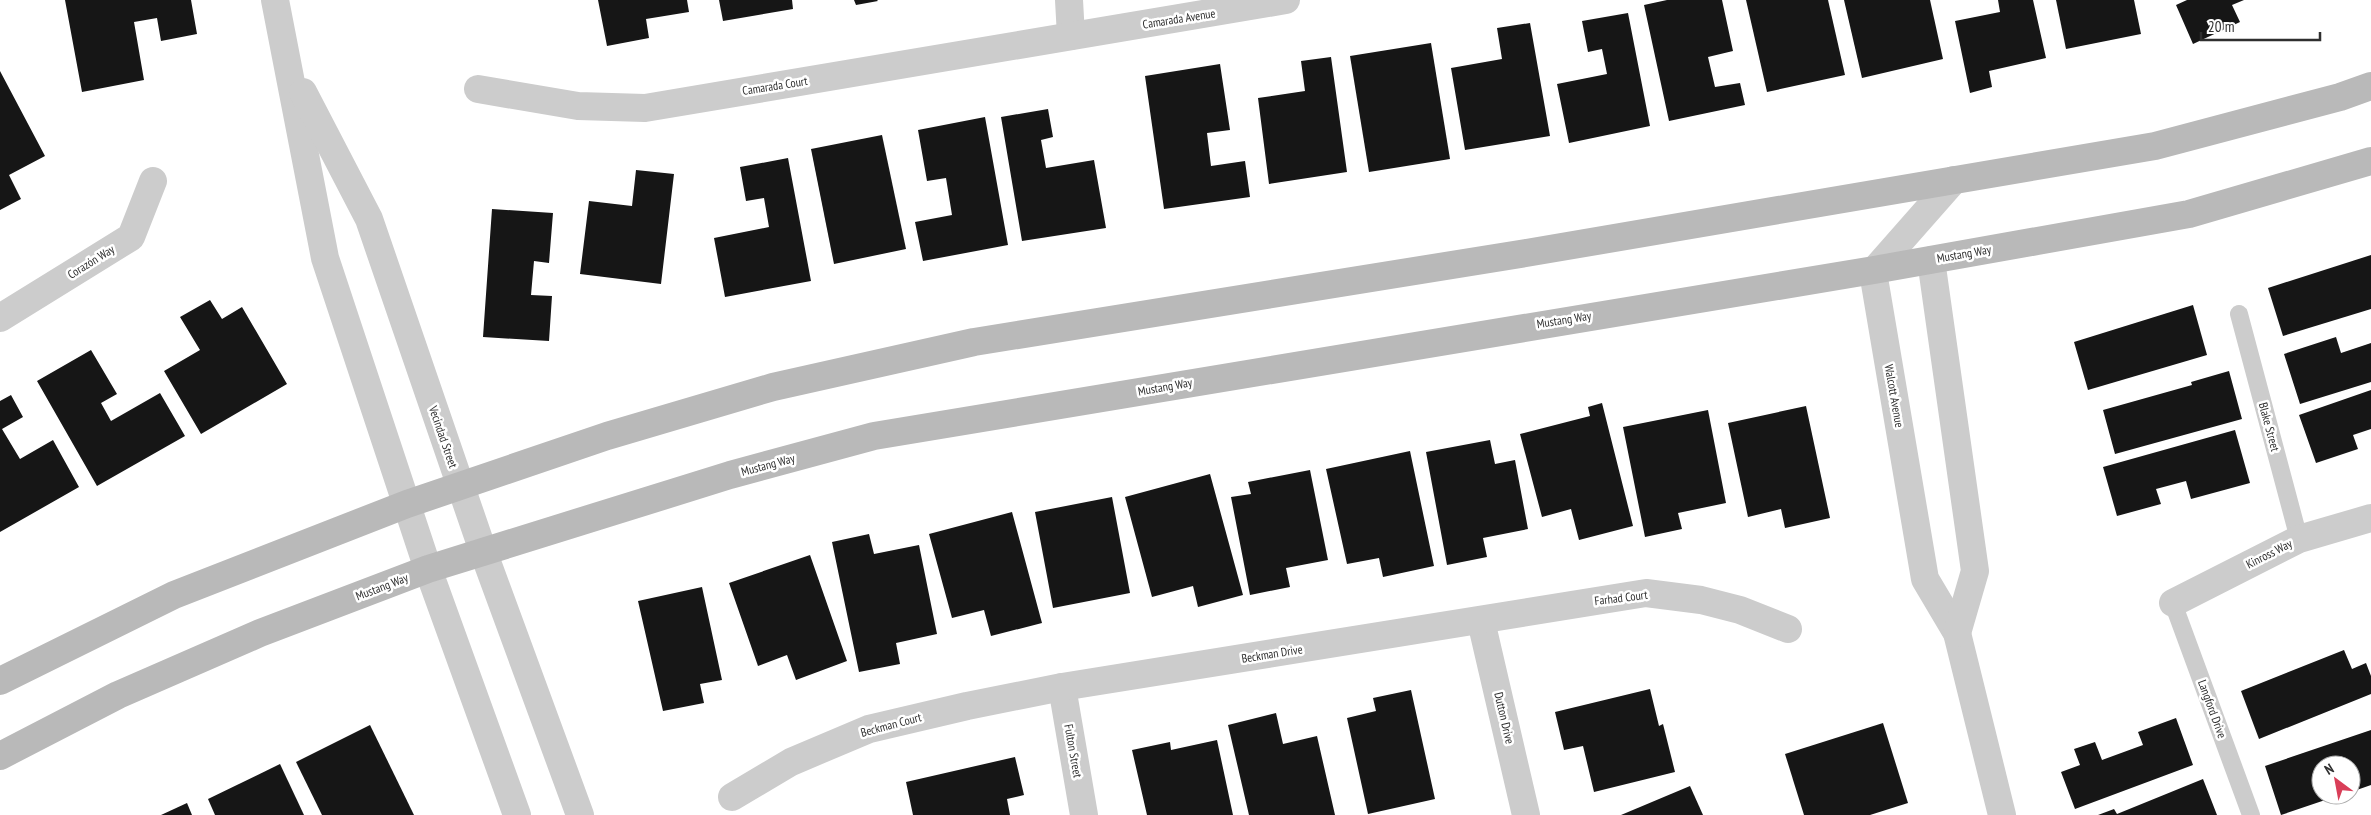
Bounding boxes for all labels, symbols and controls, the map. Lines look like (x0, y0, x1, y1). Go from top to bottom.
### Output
street label: Camarada Avenue (1141, 5, 1216, 32)
scale bar (2201, 10, 2320, 42)
text: 20 m (2208, 17, 2234, 36)
street label: Camarada Court (741, 73, 809, 98)
street label: Corazón Way (65, 241, 117, 282)
street label: Mustang Way (1936, 241, 1993, 266)
street label: Mustang Way (1536, 308, 1593, 331)
street label: Walcott Avenue (1882, 363, 1907, 429)
street label: Mustang Way (1137, 374, 1194, 399)
street label: Blake Street (2256, 401, 2283, 454)
street label: Vecindad Street (426, 403, 461, 470)
street label: Mustang Way (739, 450, 797, 479)
street label: Kinross Way (2243, 535, 2295, 572)
street label: Mustang Way (354, 570, 411, 603)
street label: Farhad Court (1594, 587, 1649, 608)
street label: Beckman Drive (1240, 641, 1304, 666)
street label: Langford Drive (2195, 678, 2230, 740)
street label: Dutton Drive (1491, 690, 1518, 745)
street label: Beckman Court (859, 709, 924, 740)
street label: Fulton Street (1061, 723, 1086, 779)
north arrow (2311, 755, 2361, 805)
text: N (2321, 759, 2337, 779)

